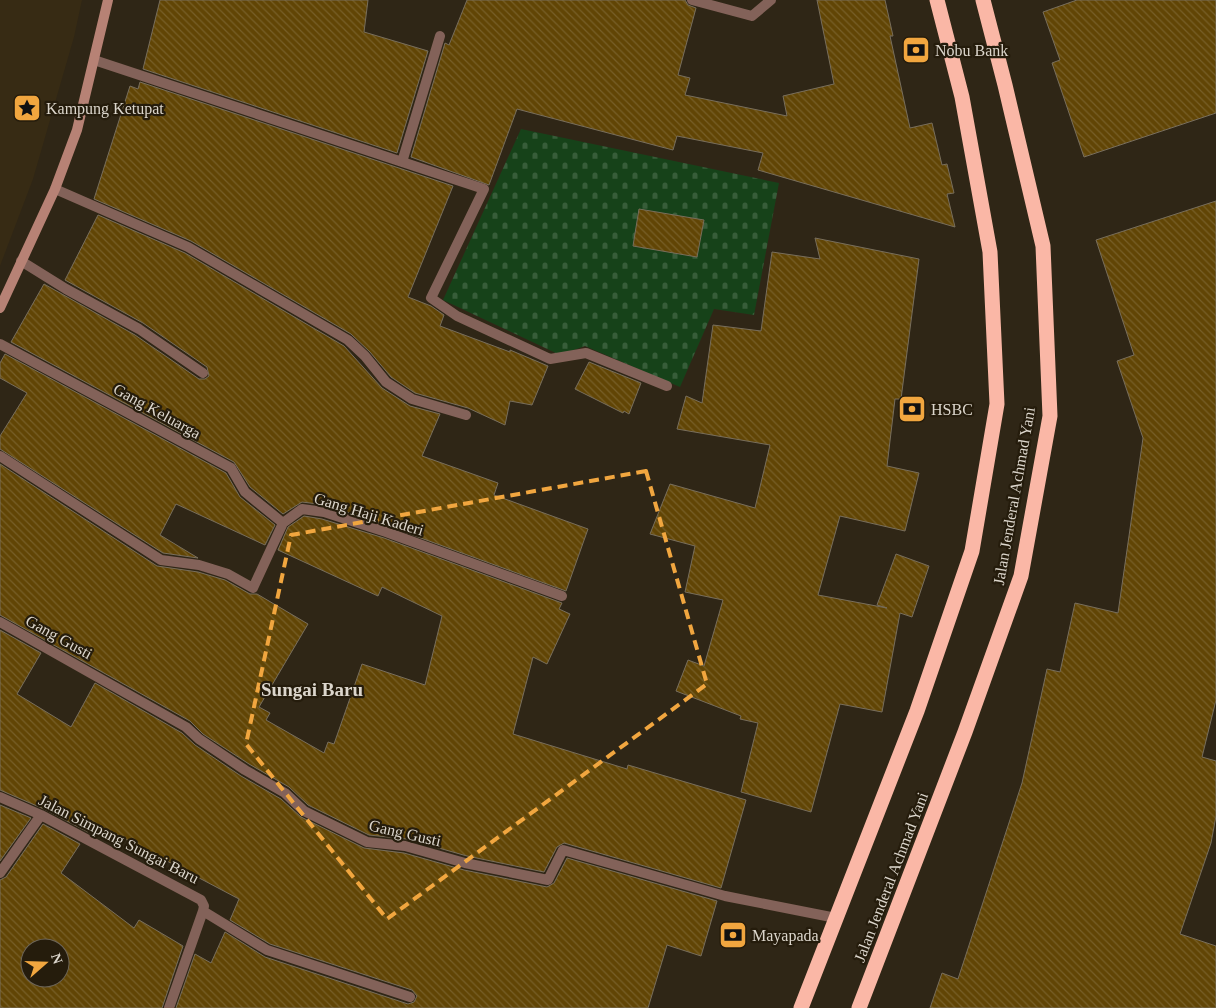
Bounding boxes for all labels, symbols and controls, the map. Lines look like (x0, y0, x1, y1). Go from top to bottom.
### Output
bank icon: Nobu Bank (901, 35, 931, 65)
place label: Nobu Bank (935, 42, 1008, 59)
place icon: Kampung Ketupat (12, 93, 42, 123)
place label: Kampung Ketupat (46, 100, 164, 118)
street label: Gang Keluarga (110, 380, 204, 443)
bank icon: HSBC (897, 394, 927, 424)
place label: HSBC (931, 401, 973, 418)
street label: Jalan Jenderal Achmad Yani (990, 405, 1038, 586)
street label: Gang Haji Kaderi (312, 489, 426, 540)
street label: Gang Gusti (22, 612, 96, 663)
district label: Sungai Baru (261, 679, 363, 700)
street label: Jalan Jenderal Achmad Yani (851, 789, 931, 964)
street label: Jalan Simpang Sungai Baru (36, 791, 202, 888)
street label: Gang Gusti (367, 816, 443, 851)
bank icon: Mayapada (718, 920, 748, 950)
place label: Mayapada (752, 927, 819, 945)
north arrow (20, 938, 70, 988)
text: N (48, 951, 66, 966)

